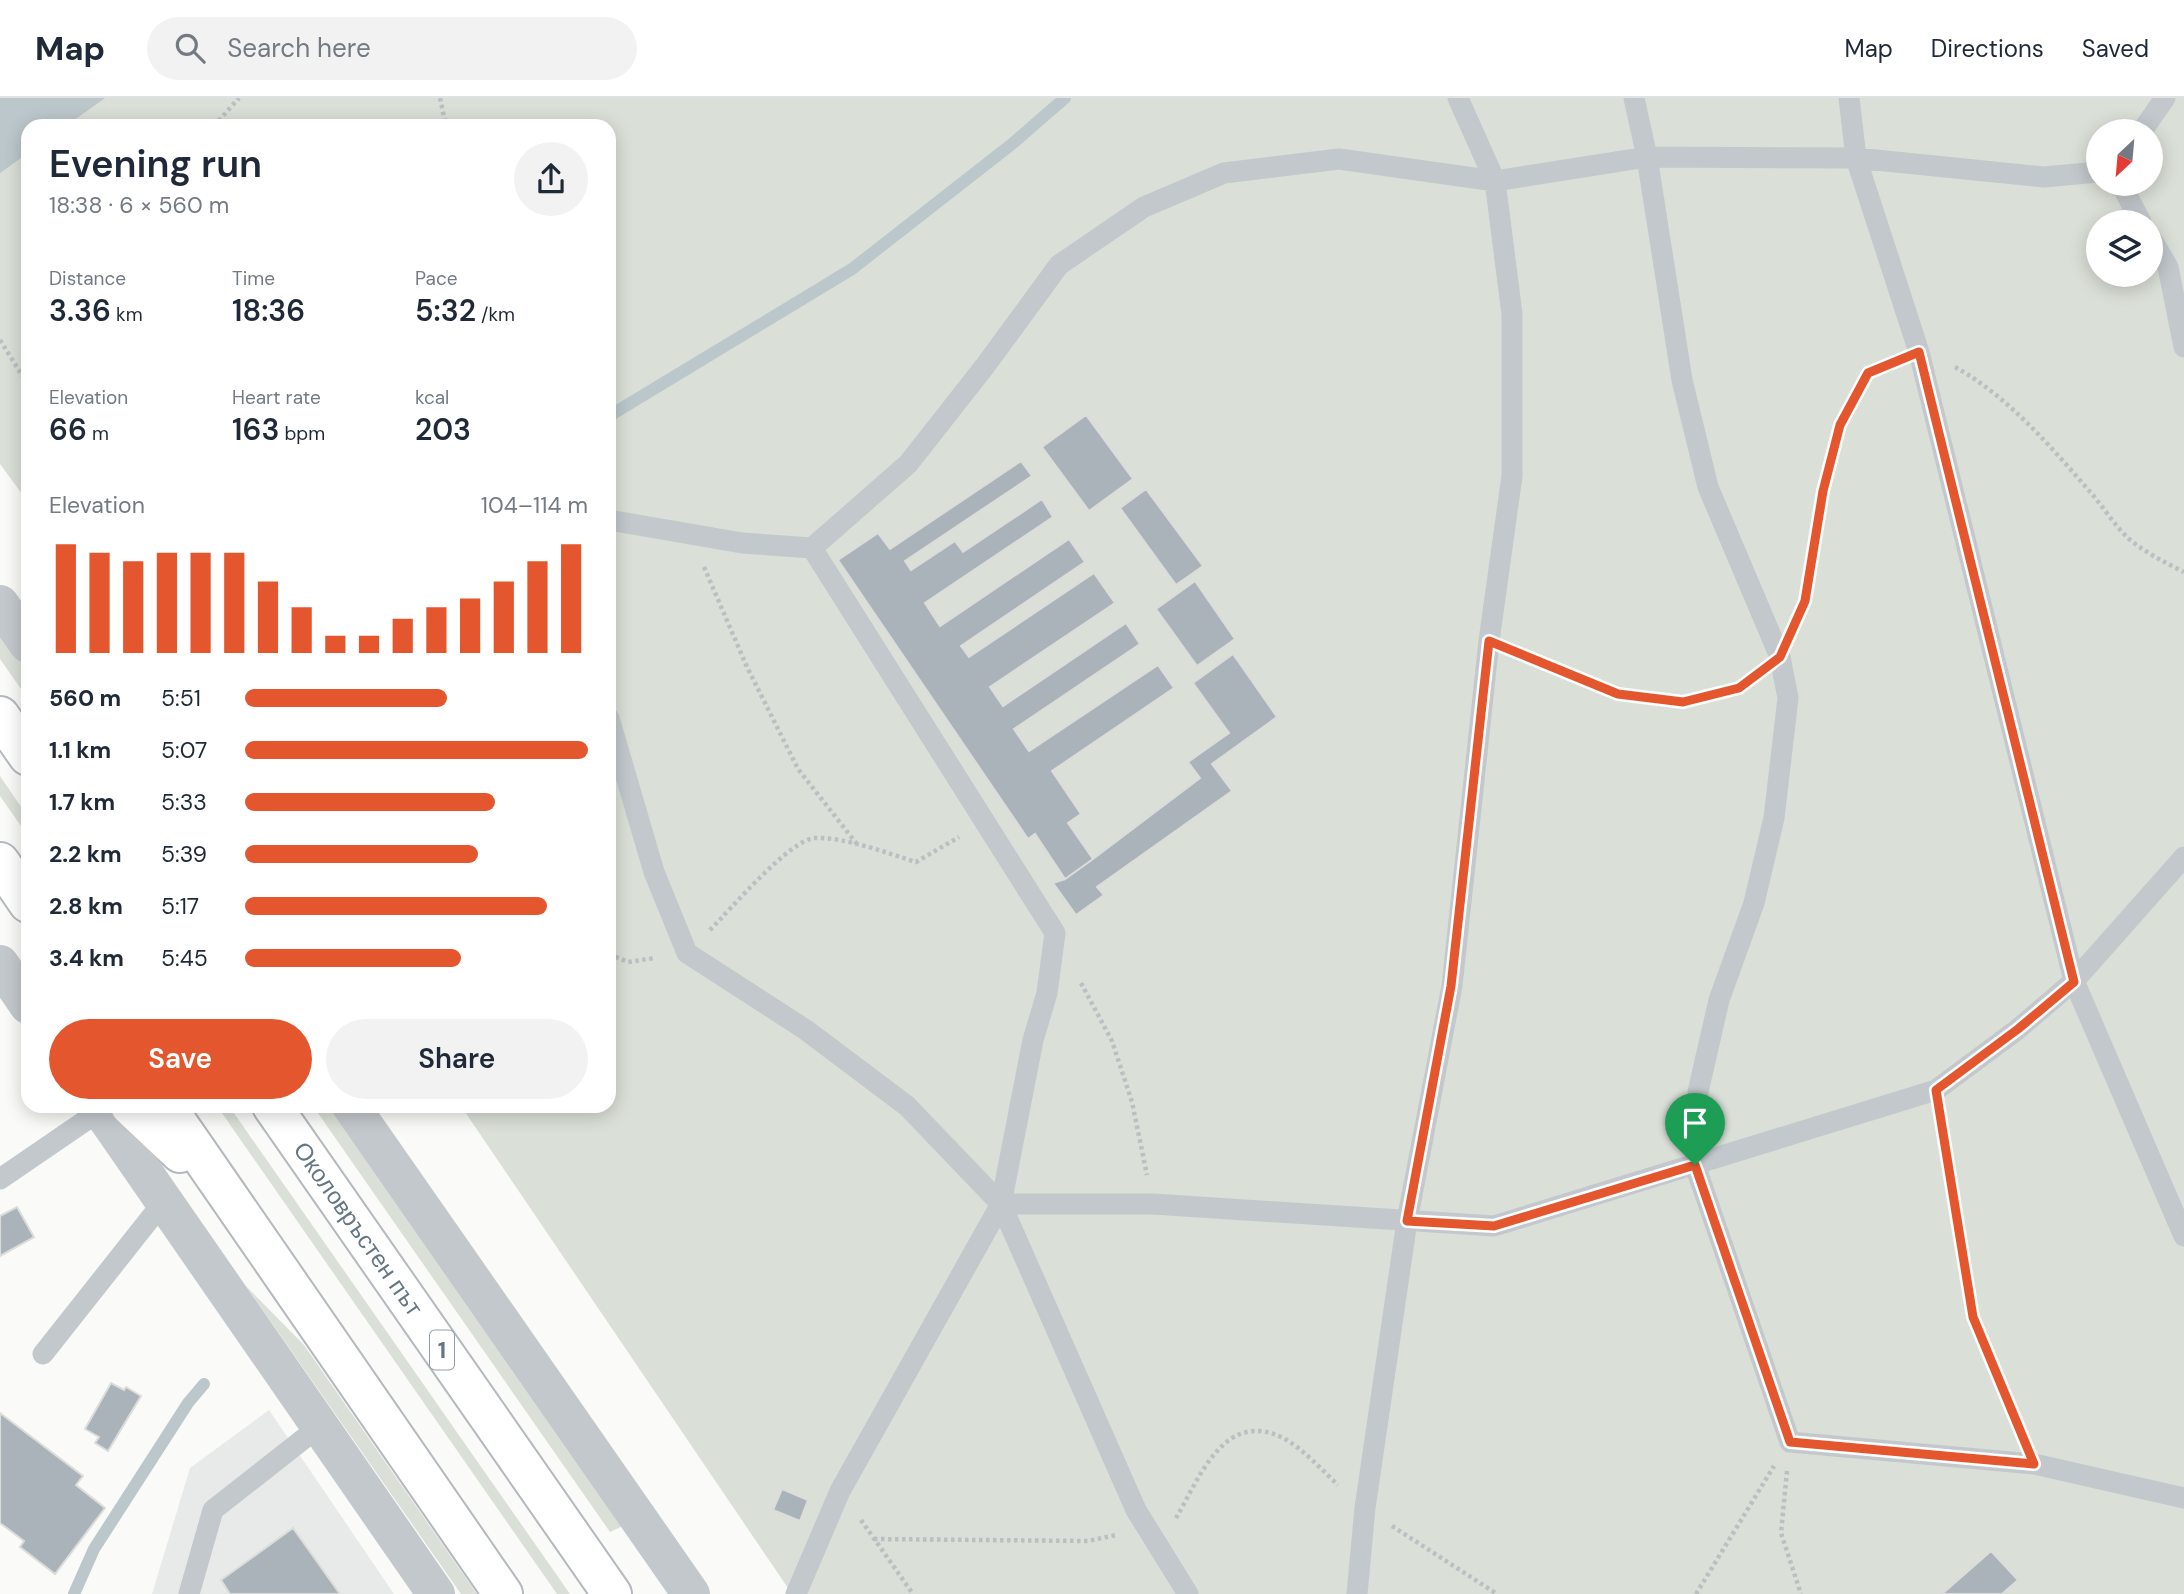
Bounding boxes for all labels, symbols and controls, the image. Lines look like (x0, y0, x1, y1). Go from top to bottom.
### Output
search box (147, 17, 637, 80)
text: Map (35, 27, 105, 70)
icon: search (171, 29, 209, 67)
text: Search here (227, 31, 371, 65)
text: Map (1845, 33, 1893, 64)
text: Directions (1931, 33, 2044, 64)
text: Saved (2082, 33, 2149, 64)
north arrow (2086, 119, 2163, 196)
map controls (2086, 119, 2163, 287)
text: Evening run (49, 139, 262, 189)
button: share (514, 142, 588, 216)
text: 18:38 · 6 × 560 m (49, 190, 229, 220)
button: layers (2086, 210, 2163, 287)
text: Distance (49, 266, 126, 291)
text: Time (232, 266, 275, 291)
text: Pace (415, 266, 458, 291)
text: 3.36 (49, 291, 111, 330)
text: 18:36 (232, 291, 305, 330)
text: 5:32 (415, 291, 476, 330)
text: km (111, 302, 143, 327)
text: /km (476, 302, 515, 327)
text: Elevation (49, 385, 128, 410)
text: Heart rate (232, 385, 321, 410)
text: kcal (415, 385, 449, 410)
text: 66 (49, 410, 87, 449)
text: 163 (232, 410, 279, 449)
text: 203 (415, 410, 471, 449)
text: m (87, 421, 109, 446)
text: bpm (279, 421, 325, 446)
text: Elevation (49, 490, 145, 520)
text: 104–114 m (481, 490, 588, 520)
text: 560 m (49, 683, 121, 713)
text: 5:51 (161, 683, 201, 713)
text: 1.1 km (49, 735, 111, 765)
text: 5:07 (161, 735, 207, 765)
text: 1.7 km (49, 787, 115, 817)
text: 5:33 (161, 787, 207, 817)
text: 2.2 km (49, 839, 122, 869)
text: 5:39 (161, 839, 207, 869)
text: 2.8 km (49, 891, 123, 921)
text: 5:17 (161, 891, 199, 921)
text: 3.4 km (49, 943, 124, 973)
text: 5:45 (161, 943, 208, 973)
button: Save (49, 1019, 312, 1099)
button: Share (326, 1019, 588, 1099)
pin (1665, 1093, 1725, 1165)
icon: arrive (1676, 1104, 1714, 1142)
street label: Околовръстен път (287, 1136, 430, 1322)
road number: 1 (430, 1330, 454, 1370)

